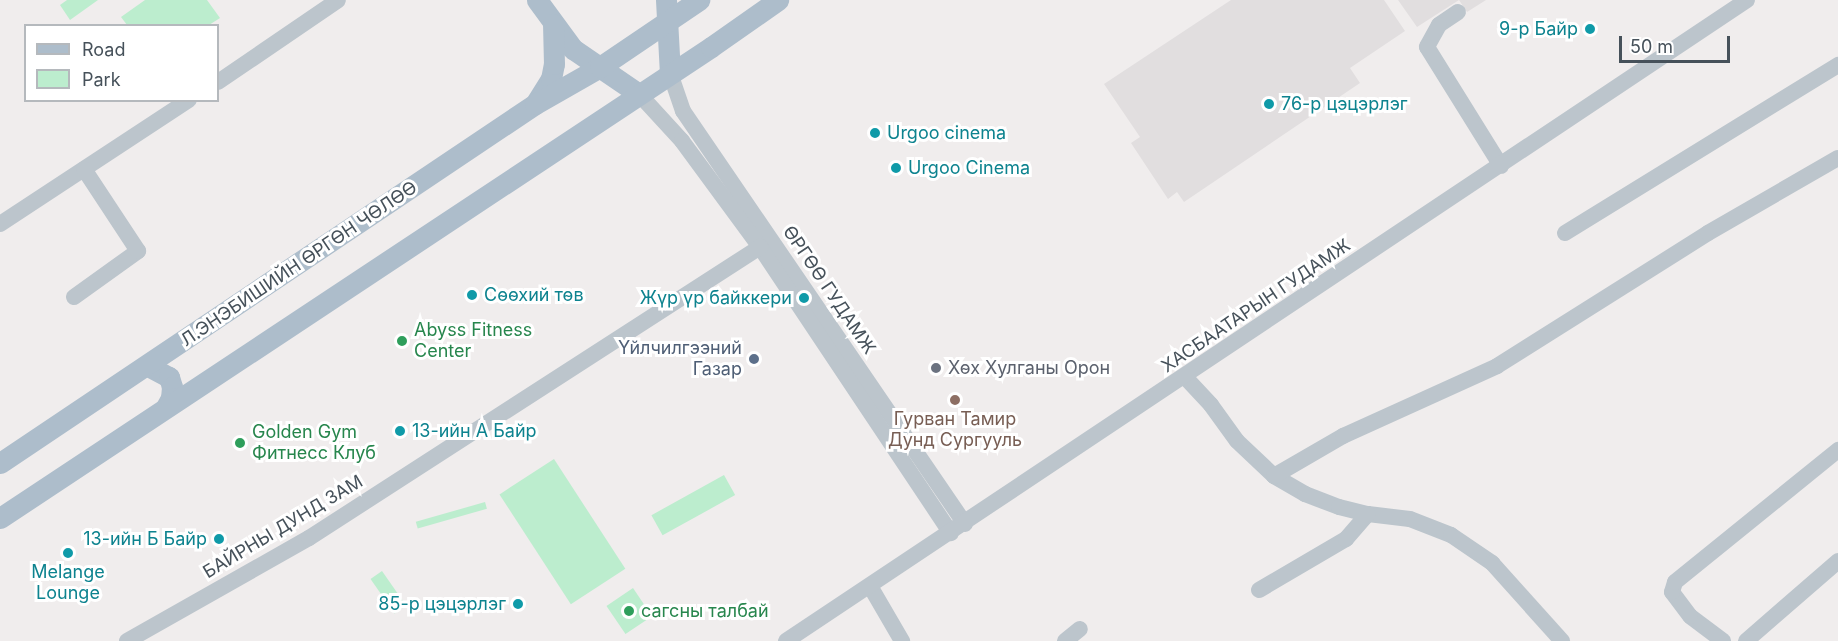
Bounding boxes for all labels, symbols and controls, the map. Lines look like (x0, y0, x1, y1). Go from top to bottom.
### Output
place label: 9-р Байр (1499, 18, 1578, 40)
marker: 9-р Байр (1583, 22, 1597, 36)
legend (24, 24, 219, 102)
scale bar (1622, 24, 1733, 62)
text: 50 m (1630, 36, 1673, 57)
text: Road (82, 39, 125, 60)
text: Park (82, 69, 121, 90)
place label: 76-р цэцэрлэг (1281, 93, 1408, 115)
marker: 76-р цэцэрлэг (1262, 97, 1276, 111)
place label: Urgoo cinema (887, 122, 1006, 144)
marker: Urgoo cinema (868, 126, 882, 140)
place label: Urgoo Cinema (908, 157, 1030, 179)
marker: Urgoo Cinema (889, 161, 903, 175)
street label: Л.ЭНЭБИШИЙН ӨРГӨН ЧӨЛӨӨ (177, 177, 421, 351)
street label: ӨРГӨӨ ГУДАМЖ (778, 222, 880, 358)
street label: ХАСБААТАРЫН ГУДАМЖ (1157, 235, 1355, 377)
place label: Сөөхий төв (484, 284, 584, 306)
place label: Жүр үр байккери (640, 287, 792, 309)
marker: Сөөхий төв (465, 288, 479, 302)
marker: Жүр үр байккери (797, 291, 811, 305)
place label: Abyss Fitness Center (414, 320, 532, 362)
marker: Abyss Fitness Center (395, 334, 409, 348)
place label: Үйлчилгээний Газар (618, 338, 742, 380)
marker: Үйлчилгээний Газар (747, 352, 761, 366)
place label: Хөх Хулганы Орон (948, 357, 1110, 379)
marker: Хөх Хулганы Орон (929, 361, 943, 375)
marker: Гурван Тамир Дунд Сургууль (948, 393, 962, 407)
place label: Гурван Тамир Дунд Сургууль (888, 409, 1022, 452)
place label: 13-ийн А Байр (412, 420, 537, 442)
place label: Golden Gym Фитнесс Клуб (252, 422, 376, 464)
marker: 13-ийн А Байр (393, 424, 407, 438)
marker: Golden Gym Фитнесс Клуб (233, 436, 247, 450)
street label: БАЙРНЫ ДУНД ЗАМ (199, 471, 367, 583)
place label: 13-ийн Б Байр (83, 528, 207, 550)
marker: 13-ийн Б Байр (212, 532, 226, 546)
marker: Melange Lounge (61, 546, 75, 560)
place label: Melange Lounge (31, 562, 105, 604)
place label: 85-р цэцэрлэг (378, 593, 506, 615)
marker: 85-р цэцэрлэг (511, 597, 525, 611)
place label: сагсны талбай (641, 600, 769, 622)
marker: сагсны талбай (622, 604, 636, 618)

